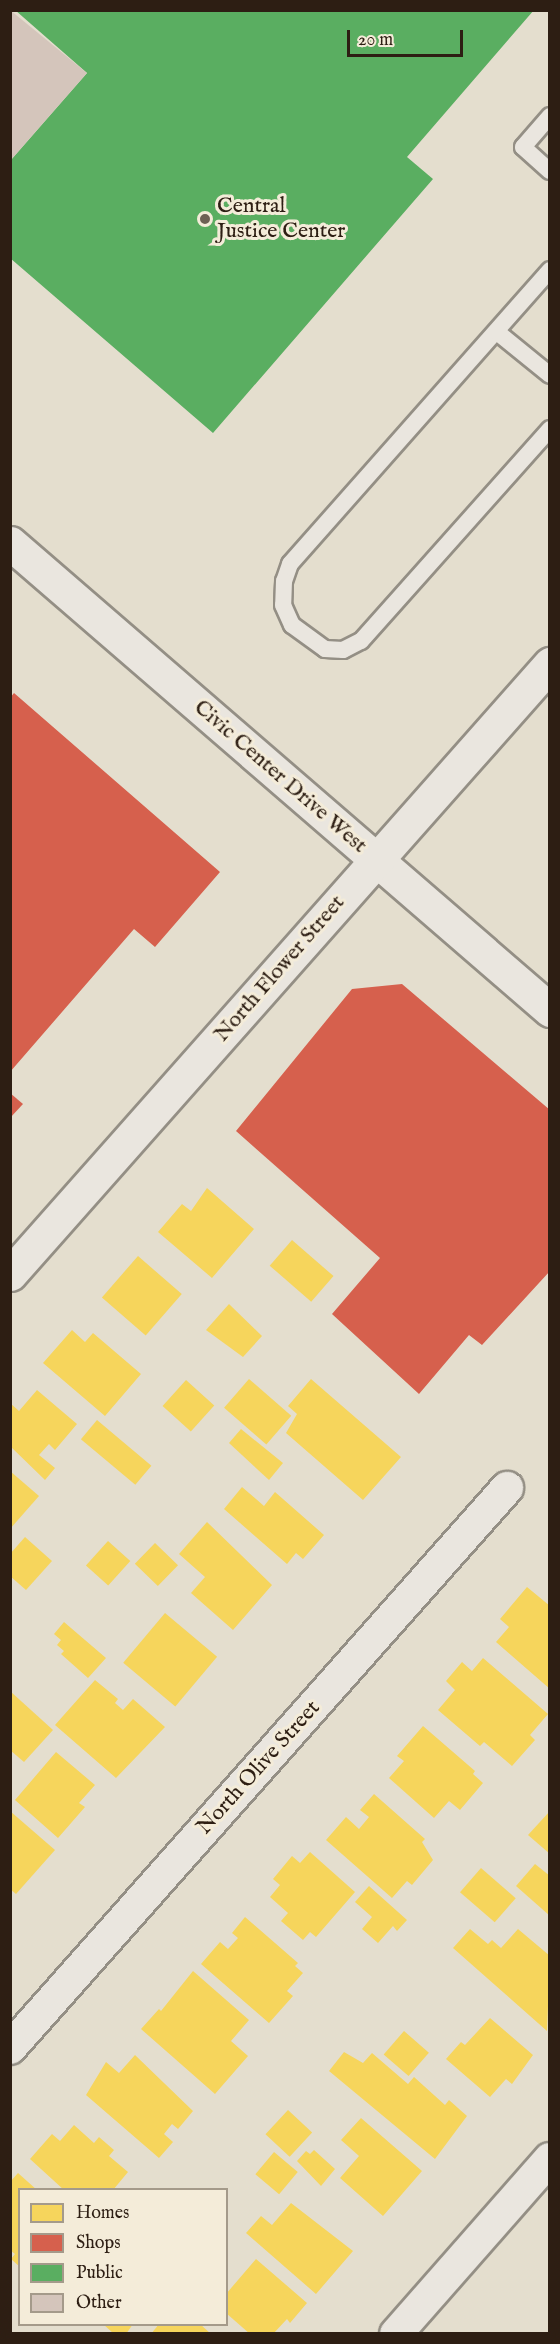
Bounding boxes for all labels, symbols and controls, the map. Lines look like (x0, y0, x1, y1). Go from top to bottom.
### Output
scale bar (350, 18, 466, 56)
text: 20 m (358, 29, 393, 52)
place label: Central Justice Center (217, 193, 345, 244)
marker: Central Justice Center (198, 212, 212, 226)
street label: Civic Center Drive West (188, 695, 372, 859)
street label: North Flower Street (209, 890, 351, 1048)
street label: North Olive Street (192, 1695, 326, 1841)
legend (18, 2188, 228, 2326)
text: Homes (76, 2202, 129, 2225)
text: Shops (76, 2232, 121, 2255)
text: Public (76, 2262, 123, 2285)
text: Other (76, 2292, 122, 2315)

